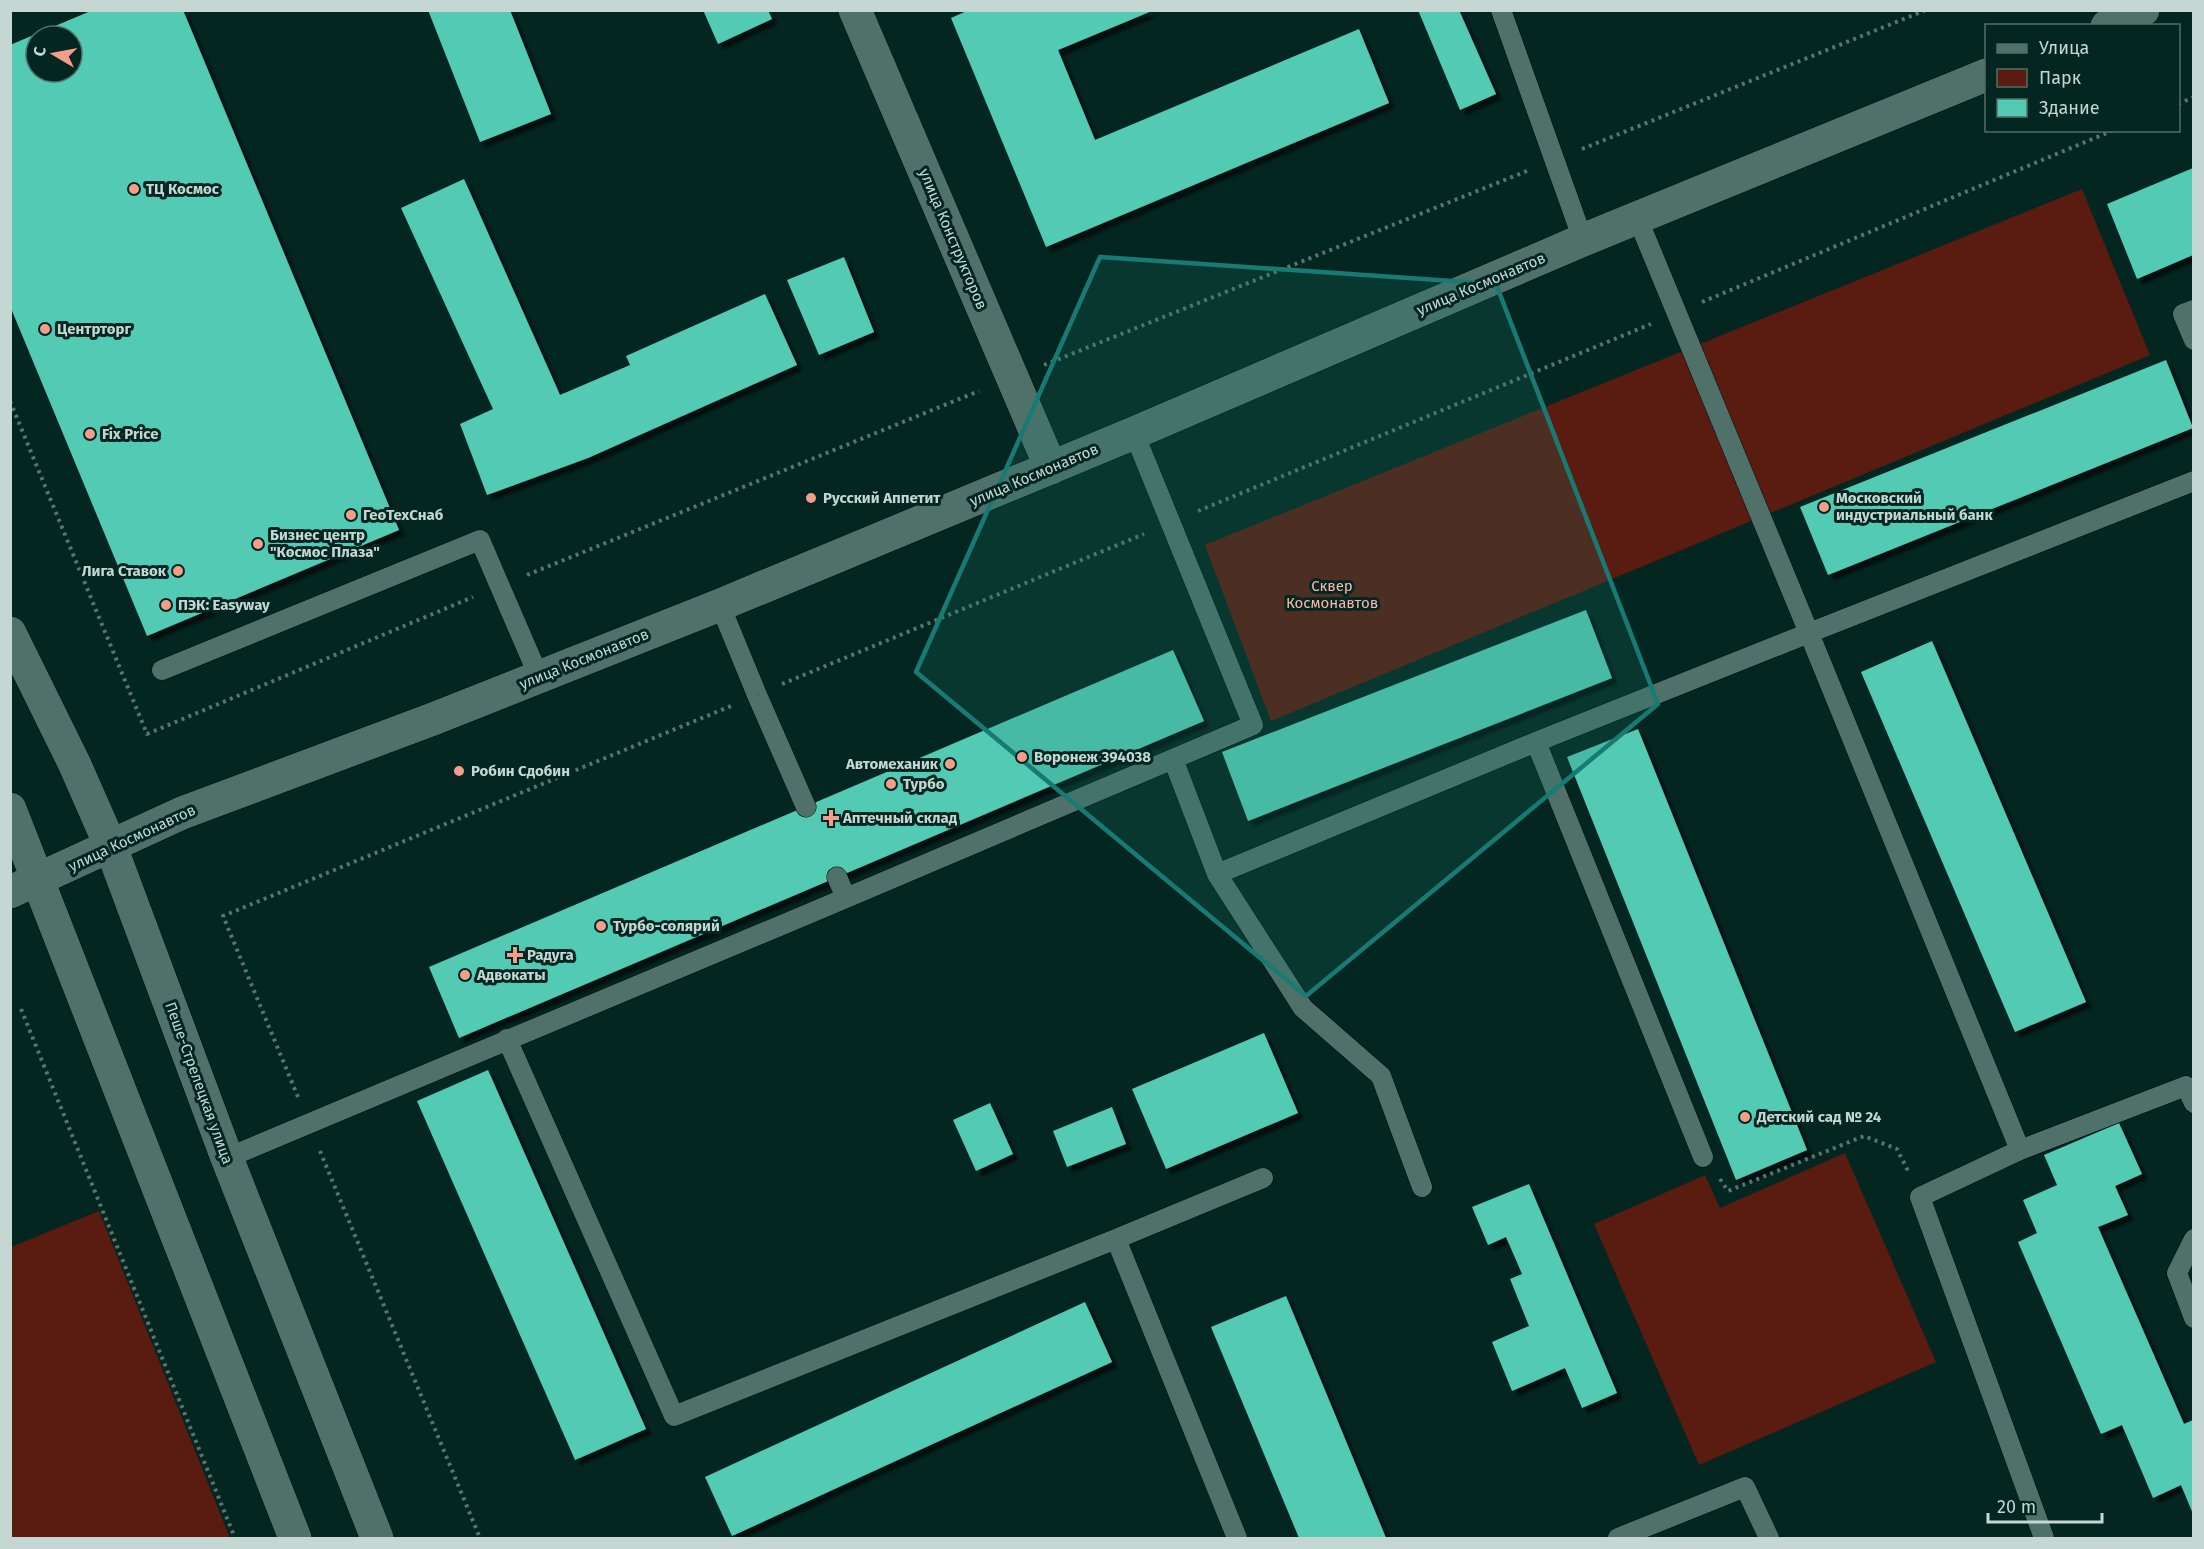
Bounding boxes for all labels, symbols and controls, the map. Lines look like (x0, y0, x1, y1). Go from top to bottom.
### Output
north arrow (24, 24, 84, 84)
legend (1985, 24, 2180, 132)
text: Улица (2039, 37, 2089, 59)
text: С (30, 45, 50, 58)
text: Парк (2039, 67, 2082, 89)
text: Здание (2039, 97, 2100, 119)
street label: улица Конструкторов (915, 166, 991, 312)
place label: ТЦ Космос (146, 180, 220, 198)
marker: ТЦ Космос (127, 182, 141, 196)
street label: улица Космонавтов (1414, 249, 1548, 319)
place label: Центрторг (57, 320, 131, 338)
marker: Центрторг (38, 322, 52, 336)
place label: Fix Price (102, 425, 158, 443)
marker: Fix Price (83, 427, 97, 441)
street label: улица Космонавтов (967, 440, 1101, 510)
place label: Русский Аппетит (823, 489, 941, 507)
place label: Московский индустриальный банк (1836, 489, 1993, 524)
marker: Русский Аппетит (804, 491, 818, 505)
marker: Московский индустриальный банк (1817, 500, 1831, 514)
place label: ГеоТехСнаб (363, 506, 444, 524)
marker: ГеоТехСнаб (344, 508, 358, 522)
place label: Бизнес центр "Космос Плаза" (270, 526, 380, 561)
marker: Бизнес центр "Космос Плаза" (251, 537, 265, 551)
place label: Лига Ставок (82, 562, 167, 580)
marker: Лига Ставок (171, 564, 185, 578)
park label: Сквер Космонавтов (1286, 577, 1378, 612)
place label: ПЭК: Easyway (178, 596, 270, 614)
marker: ПЭК: Easyway (159, 598, 173, 612)
street label: улица Космонавтов (517, 625, 651, 693)
place label: Воронеж 394038 (1034, 748, 1151, 766)
marker: Воронеж 394038 (1015, 750, 1029, 764)
place label: Автомеханик (845, 755, 939, 773)
marker: Автомеханик (943, 757, 957, 771)
place label: Робин Сдобин (471, 762, 570, 780)
marker: Робин Сдобин (452, 764, 466, 778)
place label: Турбо (903, 775, 945, 793)
marker: Турбо (884, 777, 898, 791)
street label: улица Космонавтов (66, 801, 198, 875)
place label: Аптечный склад (842, 809, 958, 827)
marker: Аптечный склад (824, 811, 838, 825)
place label: Турбо-солярий (613, 917, 720, 935)
marker: Турбо-солярий (594, 919, 608, 933)
place label: Радуга (527, 946, 574, 964)
marker: Радуга (508, 948, 522, 962)
place label: Адвокаты (476, 966, 546, 984)
marker: Адвокаты (458, 968, 472, 982)
street label: Пеше-Стрелецкая улица (161, 1000, 237, 1166)
place label: Детский сад № 24 (1756, 1108, 1882, 1126)
marker: Детский сад № 24 (1738, 1110, 1752, 1124)
scale bar (1988, 1486, 2102, 1524)
text: 20 m (1997, 1496, 2036, 1518)

